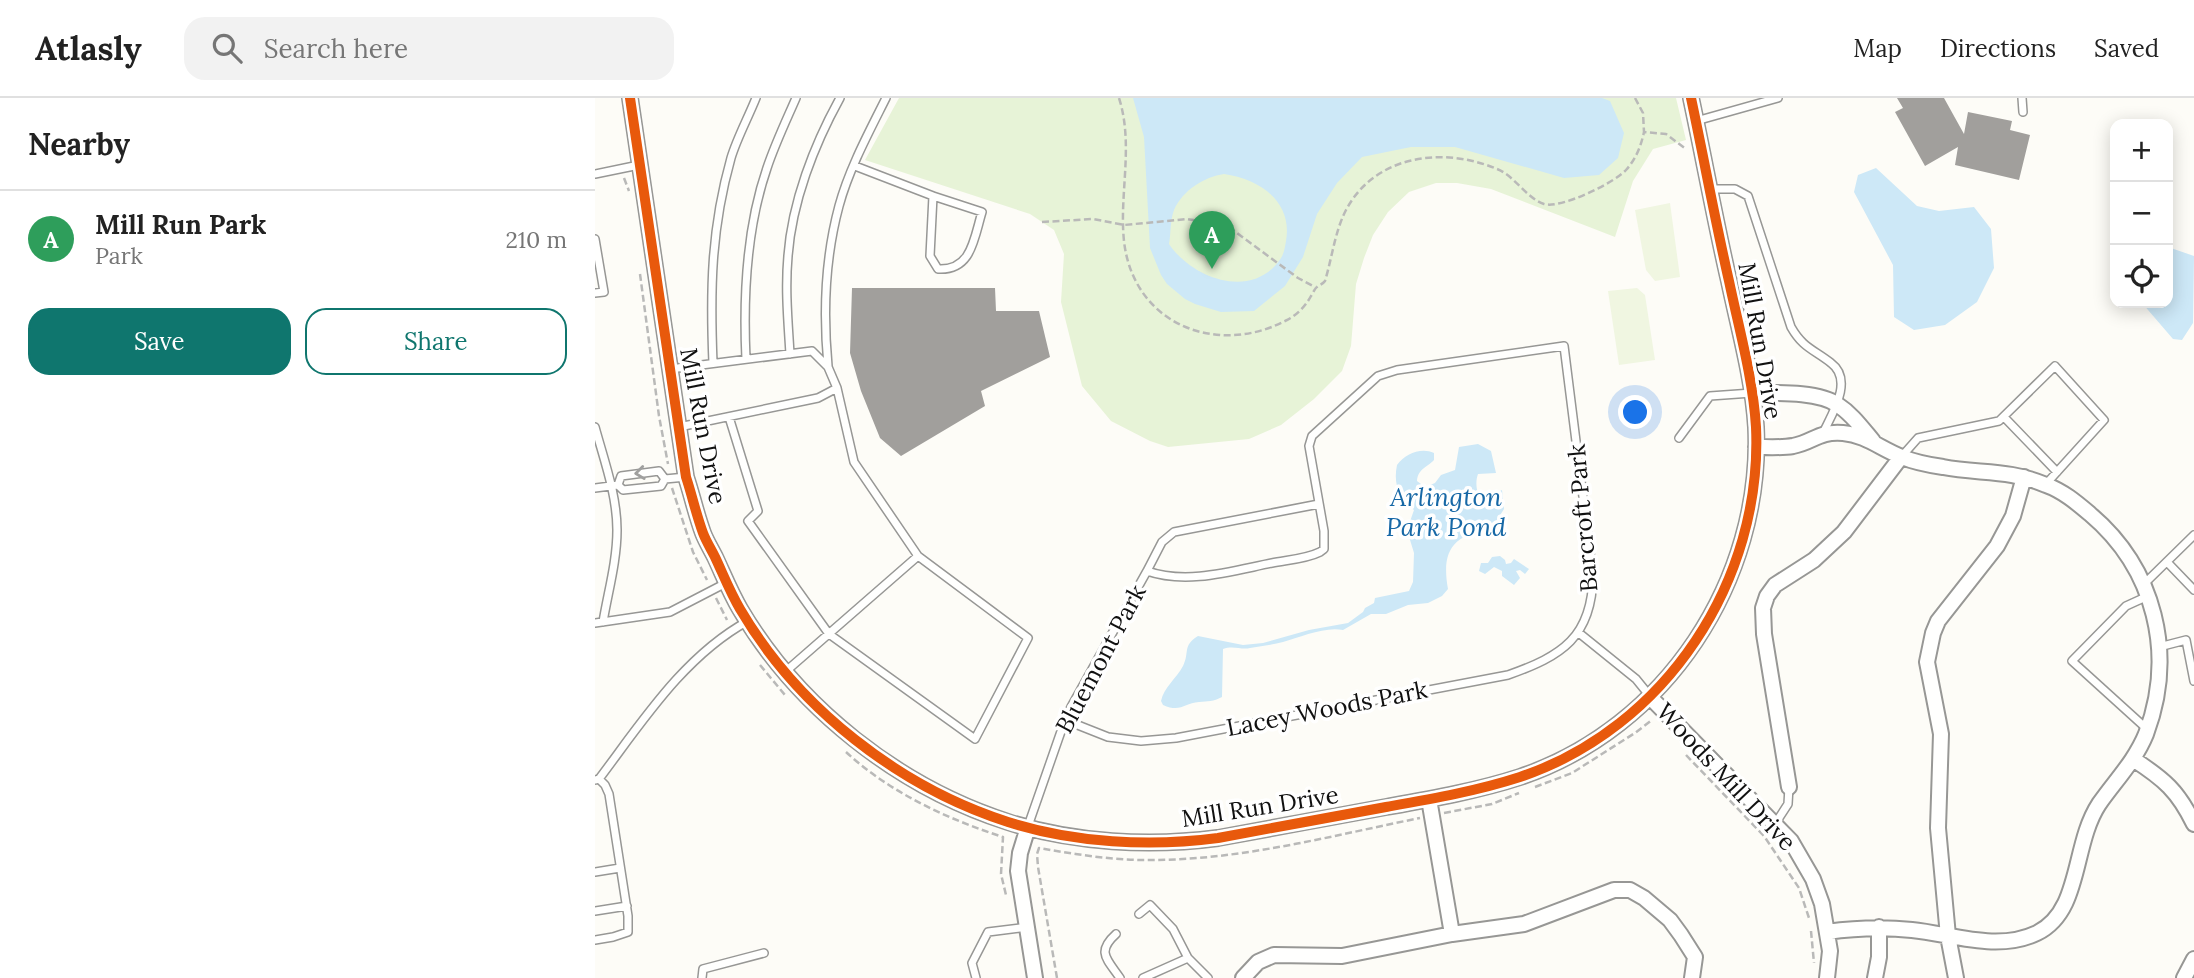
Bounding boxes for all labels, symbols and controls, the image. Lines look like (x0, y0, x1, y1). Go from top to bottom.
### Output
search box (184, 17, 674, 80)
text: Atlasly (35, 27, 142, 69)
icon: search (208, 29, 246, 67)
text: Search here (264, 32, 408, 65)
text: Map (1853, 33, 1902, 64)
text: Directions (1940, 33, 2056, 64)
text: Saved (2094, 33, 2159, 64)
map controls (2110, 119, 2173, 308)
button: + (2110, 119, 2173, 182)
text: Nearby (28, 125, 130, 163)
button: − (2110, 182, 2173, 245)
text: Mill Run Park (95, 208, 266, 241)
pin: A (1189, 211, 1235, 269)
text: A (43, 225, 59, 254)
text: 210 m (505, 225, 567, 254)
text: Park (95, 241, 143, 270)
button: locate (2110, 245, 2173, 308)
street label: Mill Run Drive (1731, 260, 1790, 422)
button: Save (28, 308, 291, 375)
button: Share (305, 308, 567, 375)
street label: Mill Run Drive (673, 345, 734, 507)
your location (1618, 395, 1652, 429)
street label: Barcroft Park (1561, 443, 1604, 593)
one-way arrow (634, 466, 646, 481)
water label: Arlington Park Pond (1386, 480, 1507, 543)
street label: Bluemont Park (1048, 579, 1153, 738)
street label: Lacey Woods Park (1224, 674, 1430, 743)
street label: Woods Mill Drive (1650, 696, 1803, 857)
street label: Mill Run Drive (1179, 779, 1341, 834)

